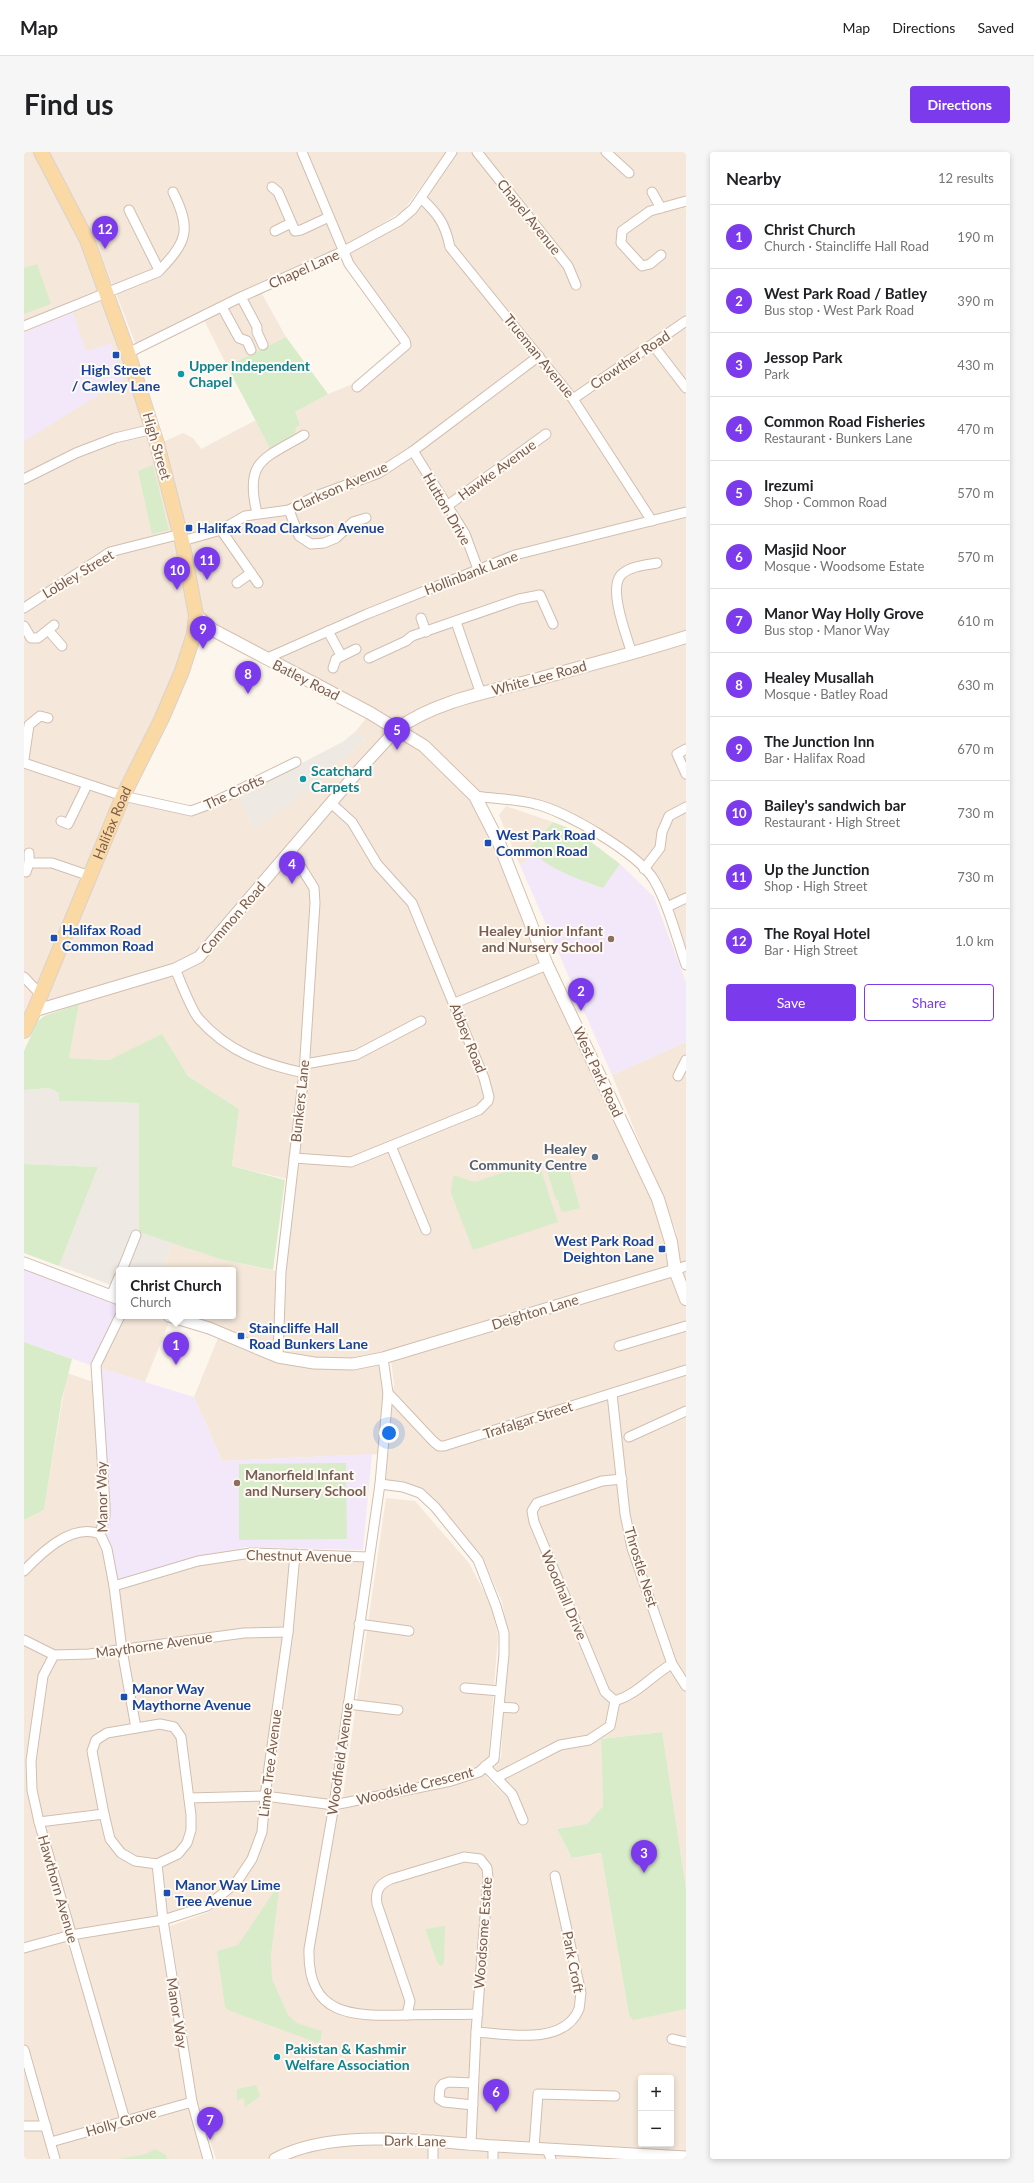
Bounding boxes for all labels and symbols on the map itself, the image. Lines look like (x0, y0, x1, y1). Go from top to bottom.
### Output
street label: Chapel Avenue (494, 176, 565, 258)
pin: 12 (92, 216, 118, 249)
street label: Chapel Lane (266, 245, 342, 292)
street label: Trueman Avenue (500, 310, 578, 401)
street label: Crowther Road (587, 327, 673, 393)
marker: High Street / Cawley Lane (111, 350, 121, 360)
place label: Upper Independent Chapel (189, 357, 311, 390)
place label: High Street / Cawley Lane (72, 361, 161, 394)
marker: Upper Independent Chapel (176, 369, 186, 379)
street label: High Street (140, 410, 175, 482)
street label: Hawke Avenue (455, 436, 539, 504)
street label: Clarkson Avenue (289, 458, 390, 515)
street label: Hutton Drive (420, 470, 475, 548)
place label: Halifax Road Clarkson Avenue (197, 519, 385, 536)
marker: Halifax Road Clarkson Avenue (184, 523, 194, 533)
street label: Lobley Street (39, 546, 117, 602)
pin: 11 (194, 547, 220, 580)
street label: Hollinbank Lane (422, 547, 520, 598)
pin: 10 (164, 557, 190, 590)
pin: 9 (190, 616, 216, 649)
street label: Batley Road (270, 655, 343, 704)
street label: White Lee Road (489, 657, 588, 698)
pin: 8 (235, 661, 261, 694)
pin: 5 (384, 717, 410, 750)
place label: Scatchard Carpets (311, 762, 372, 795)
street label: The Crofts (201, 770, 267, 813)
marker: Scatchard Carpets (298, 774, 308, 784)
street label: Halifax Road (89, 783, 135, 862)
place label: West Park Road Common Road (496, 826, 595, 859)
marker: West Park Road Common Road (483, 838, 493, 848)
pin: 4 (279, 851, 305, 884)
street label: Common Road (196, 878, 269, 957)
place label: Halifax Road Common Road (62, 921, 154, 954)
place label: Healey Junior Infant and Nursery School (479, 922, 604, 955)
marker: Halifax Road Common Road (49, 933, 59, 943)
marker: Healey Junior Infant and Nursery School (606, 934, 616, 944)
pin: 2 (568, 978, 594, 1011)
street label: Abbey Road (447, 1000, 490, 1075)
street label: West Park Road (570, 1024, 627, 1120)
street label: Bunkers Lane (287, 1059, 312, 1143)
place label: Healey Community Centre (469, 1140, 588, 1173)
marker: Healey Community Centre (590, 1152, 600, 1162)
place label: West Park Road Deighton Lane (555, 1232, 655, 1265)
marker: West Park Road Deighton Lane (657, 1244, 667, 1254)
street label: Deighton Lane (489, 1290, 580, 1333)
place label: Staincliffe Hall Road Bunkers Lane (249, 1319, 369, 1352)
marker: Staincliffe Hall Road Bunkers Lane (236, 1331, 246, 1341)
pin: 1 (163, 1332, 189, 1365)
street label: Trafalgar Street (481, 1397, 575, 1442)
your location (379, 1423, 399, 1443)
street label: Manor Way (92, 1460, 111, 1533)
place label: Manorfield Infant and Nursery School (245, 1466, 366, 1499)
marker: Manorfield Infant and Nursery School (232, 1478, 242, 1488)
street label: Throstle Nest (621, 1525, 662, 1609)
street label: Chestnut Avenue (246, 1546, 352, 1565)
street label: Woodhall Drive (538, 1547, 591, 1642)
street label: Maythorne Avenue (95, 1628, 213, 1661)
place label: Manor Way Maythorne Avenue (132, 1680, 252, 1713)
marker: Manor Way Maythorne Avenue (119, 1692, 129, 1702)
street label: Woodfield Avenue (323, 1702, 356, 1816)
street label: Lime Tree Avenue (254, 1708, 285, 1818)
street label: Woodside Crescent (355, 1763, 475, 1808)
street label: Hawthorn Avenue (35, 1833, 82, 1945)
pin: 3 (631, 1840, 657, 1873)
place label: Manor Way Lime Tree Avenue (175, 1876, 281, 1909)
street label: Woodsome Estate (470, 1876, 495, 1990)
marker: Manor Way Lime Tree Avenue (162, 1888, 172, 1898)
street label: Park Croft (559, 1930, 588, 1995)
street label: Manor Way (164, 1976, 192, 2050)
place label: Pakistan & Kashmir Welfare Association (285, 2040, 410, 2073)
marker: Pakistan & Kashmir Welfare Association (272, 2052, 282, 2062)
pin: 6 (483, 2079, 509, 2112)
street label: Holly Grove (84, 2103, 158, 2140)
pin: 7 (197, 2107, 223, 2140)
street label: Dark Lane (384, 2131, 446, 2150)

